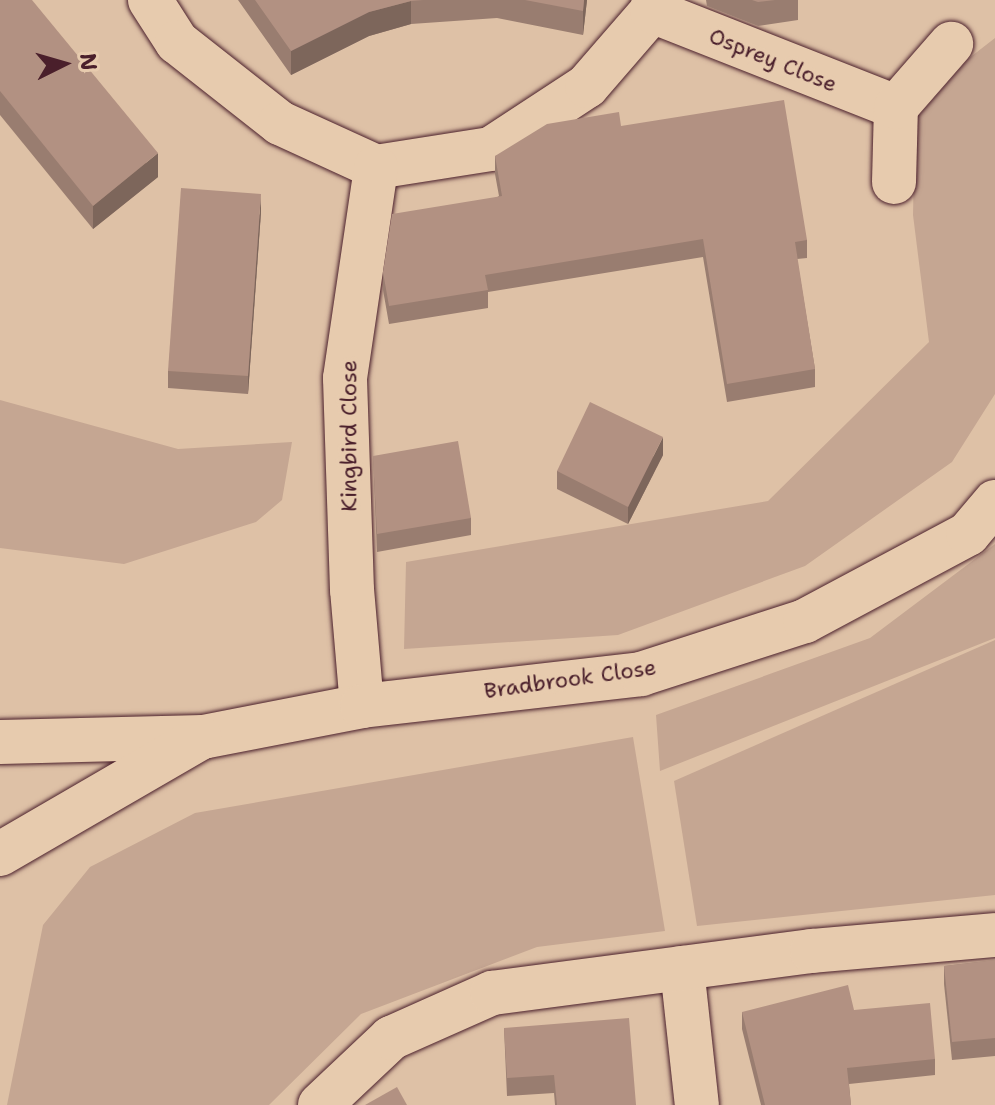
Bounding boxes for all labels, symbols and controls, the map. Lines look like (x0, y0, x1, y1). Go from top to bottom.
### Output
street label: Osprey Close (705, 22, 841, 98)
north arrow (24, 24, 104, 104)
text: N (73, 52, 104, 72)
street label: Kingbird Close (336, 360, 362, 512)
street label: Bradbrook Close (482, 654, 658, 704)

